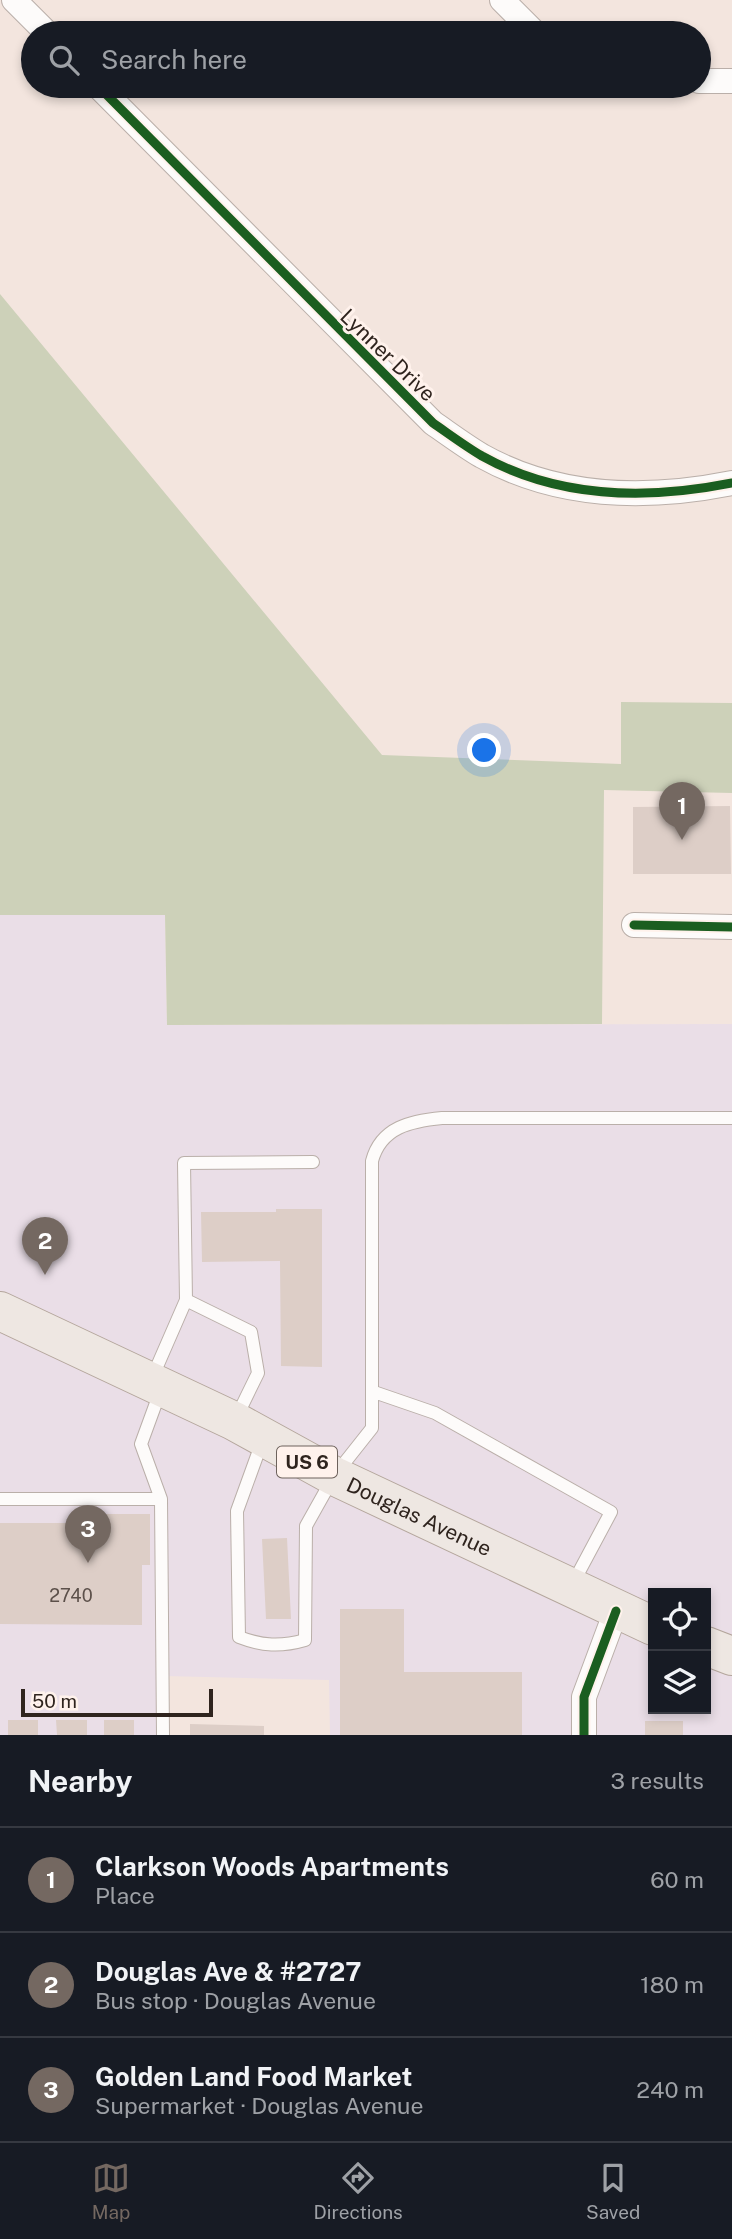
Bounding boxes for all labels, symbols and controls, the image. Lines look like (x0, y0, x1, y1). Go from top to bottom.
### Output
search box (21, 21, 711, 98)
icon: search (45, 41, 83, 79)
text: Search here (101, 44, 247, 75)
street label: Lynner Drive (335, 304, 441, 406)
your location (467, 733, 501, 767)
pin: 1 (659, 782, 705, 840)
pin: 2 (22, 1217, 68, 1275)
road number: US 6 (277, 1446, 337, 1478)
street label: Douglas Avenue (343, 1471, 496, 1561)
pin: 3 (65, 1505, 111, 1563)
house number: 2740 (49, 1585, 93, 1606)
map controls (648, 1588, 711, 1714)
button: locate (648, 1588, 711, 1651)
button: layers (648, 1651, 711, 1714)
scale bar (21, 1686, 214, 1718)
text: 50 m (32, 1690, 77, 1712)
text: Nearby (28, 1763, 132, 1799)
text: 3 results (610, 1767, 704, 1794)
text: Clarkson Woods Apartments (95, 1851, 449, 1882)
text: 1 (46, 1866, 56, 1893)
text: 60 m (650, 1866, 704, 1893)
text: Place (95, 1882, 155, 1909)
text: Douglas Ave & #2727 (95, 1956, 362, 1987)
text: 2 (44, 1971, 58, 1998)
text: 180 m (640, 1971, 704, 1998)
text: Bus stop · Douglas Avenue (95, 1987, 376, 2014)
text: Golden Land Food Market (95, 2061, 412, 2092)
text: 3 (43, 2076, 59, 2103)
text: 240 m (636, 2076, 704, 2103)
text: Supermarket · Douglas Avenue (95, 2092, 423, 2119)
tab: Map (92, 2159, 130, 2223)
tab: Directions (313, 2159, 403, 2223)
tab: Saved (586, 2159, 640, 2223)

